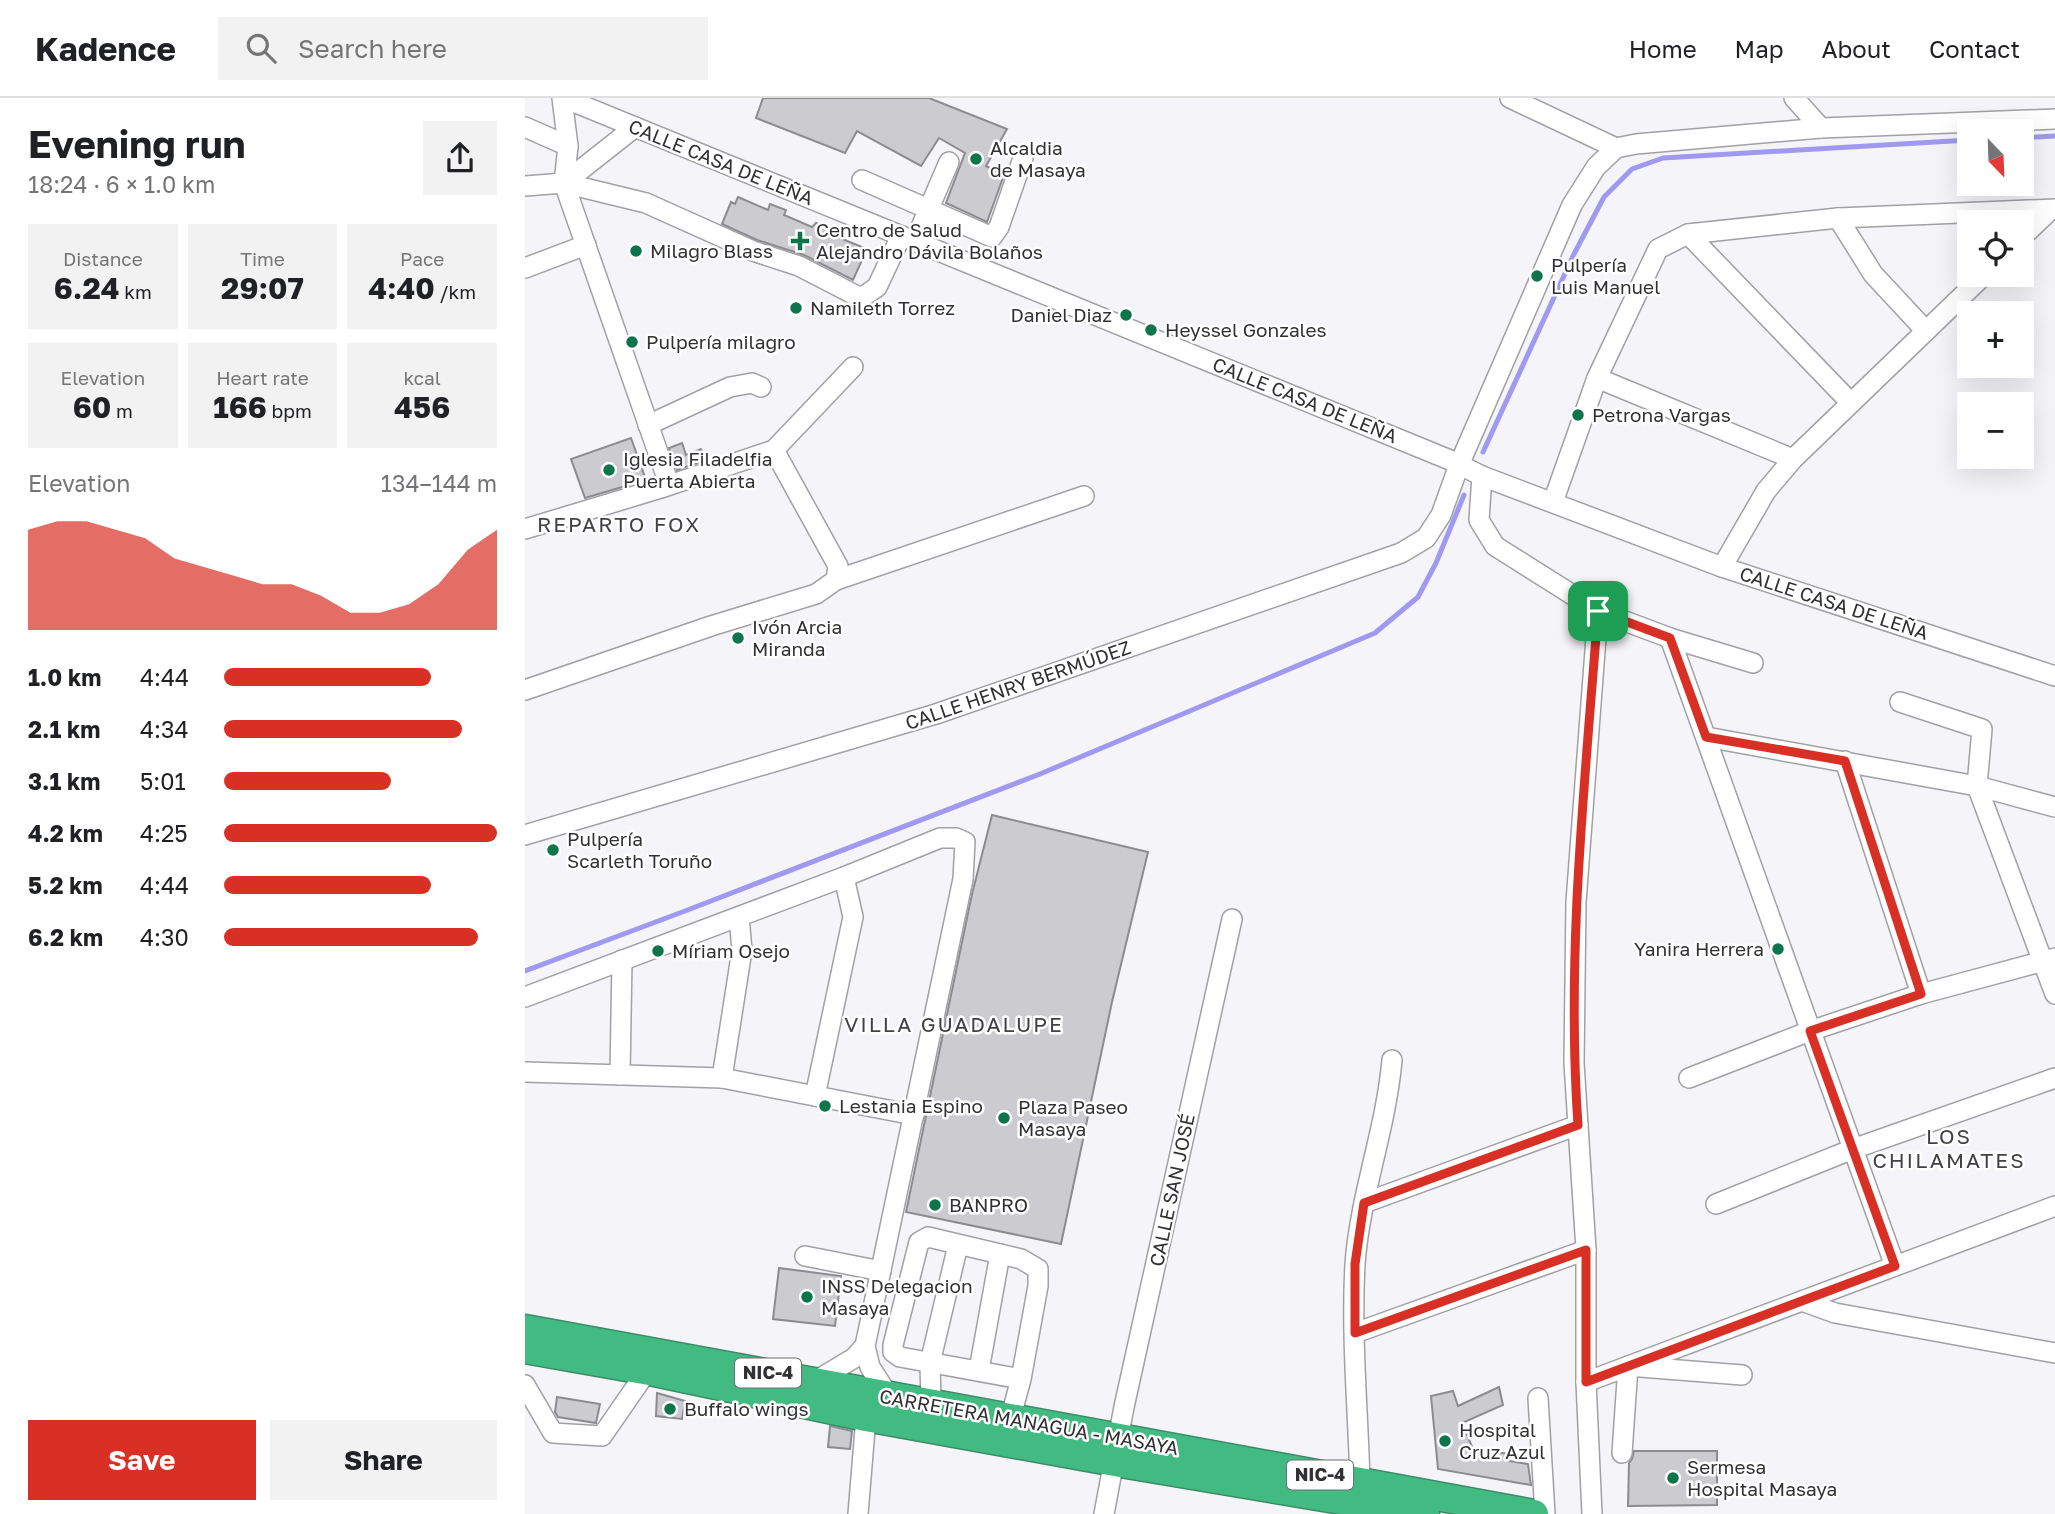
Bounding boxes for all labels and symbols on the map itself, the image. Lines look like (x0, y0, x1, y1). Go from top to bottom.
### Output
street label: CALLE CASA DE LEÑA (626, 114, 817, 209)
north arrow (1957, 119, 2033, 196)
place label: Alcaldia de Masaya (990, 136, 1086, 181)
marker: Alcaldia de Masaya (968, 151, 984, 167)
place label: Centro de Salud Alejandro Dávila Bolaños (816, 218, 1043, 263)
marker: Centro de Salud Alejandro Dávila Bolaños (790, 231, 810, 251)
place label: Milagro Blass (650, 239, 773, 262)
marker: Milagro Blass (628, 243, 644, 259)
place label: Pulpería Luis Manuel (1551, 253, 1660, 298)
marker: Pulpería Luis Manuel (1529, 268, 1545, 284)
place label: Namileth Torrez (810, 296, 955, 319)
marker: Namileth Torrez (788, 300, 804, 316)
place label: Daniel Diaz (1011, 303, 1112, 326)
marker: Daniel Diaz (1118, 307, 1134, 323)
place label: Heyssel Gonzales (1165, 318, 1327, 341)
marker: Heyssel Gonzales (1143, 322, 1159, 338)
place label: Pulpería milagro (646, 330, 796, 353)
marker: Pulpería milagro (624, 334, 640, 350)
street label: CALLE CASA DE LEÑA (1210, 352, 1401, 447)
place label: Petrona Vargas (1592, 403, 1731, 426)
marker: Petrona Vargas (1570, 407, 1586, 423)
place label: Iglesia Filadelfia Puerta Abierta (623, 447, 773, 492)
marker: Iglesia Filadelfia Puerta Abierta (601, 462, 617, 478)
district label: REPARTO FOX (537, 511, 701, 537)
street label: CALLE CASA DE LEÑA (1737, 561, 1932, 644)
pin (1568, 581, 1628, 641)
place label: Ivón Arcia Miranda (752, 615, 842, 660)
marker: Ivón Arcia Miranda (730, 630, 746, 646)
street label: CALLE HENRY BERMÚDEZ (902, 635, 1134, 734)
place label: Pulpería Scarleth Toruño (567, 827, 712, 872)
marker: Pulpería Scarleth Toruño (545, 842, 561, 858)
place label: Yanira Herrera (1634, 937, 1764, 960)
place label: Míriam Osejo (672, 939, 790, 962)
marker: Yanira Herrera (1770, 941, 1786, 957)
marker: Míriam Osejo (650, 943, 666, 959)
district label: VILLA GUADALUPE (844, 1011, 1064, 1037)
place label: Lestania Espino (839, 1094, 983, 1117)
place label: Plaza Paseo Masaya (1018, 1095, 1128, 1140)
marker: Lestania Espino (817, 1098, 833, 1114)
marker: Plaza Paseo Masaya (996, 1110, 1012, 1126)
street label: CALLE SAN JOSÉ (1144, 1111, 1199, 1268)
district label: LOS CHILAMATES (1872, 1123, 2026, 1173)
place label: BANPRO (949, 1193, 1028, 1216)
marker: BANPRO (927, 1197, 943, 1213)
place label: INSS Delegacion Masaya (821, 1274, 973, 1319)
marker: INSS Delegacion Masaya (799, 1289, 815, 1305)
road number: NIC-4 (735, 1358, 801, 1388)
street label: CARRETERA MANAGUA - MASAYA (878, 1384, 1181, 1459)
place label: Buffalo wings (684, 1397, 809, 1420)
marker: Buffalo wings (662, 1401, 678, 1417)
place label: Hospital Cruz Azul (1459, 1418, 1545, 1463)
marker: Hospital Cruz Azul (1437, 1433, 1453, 1449)
place label: Sermesa Hospital Masaya (1687, 1455, 1837, 1500)
road number: NIC-4 (1287, 1460, 1353, 1490)
marker: Sermesa Hospital Masaya (1665, 1470, 1681, 1486)

